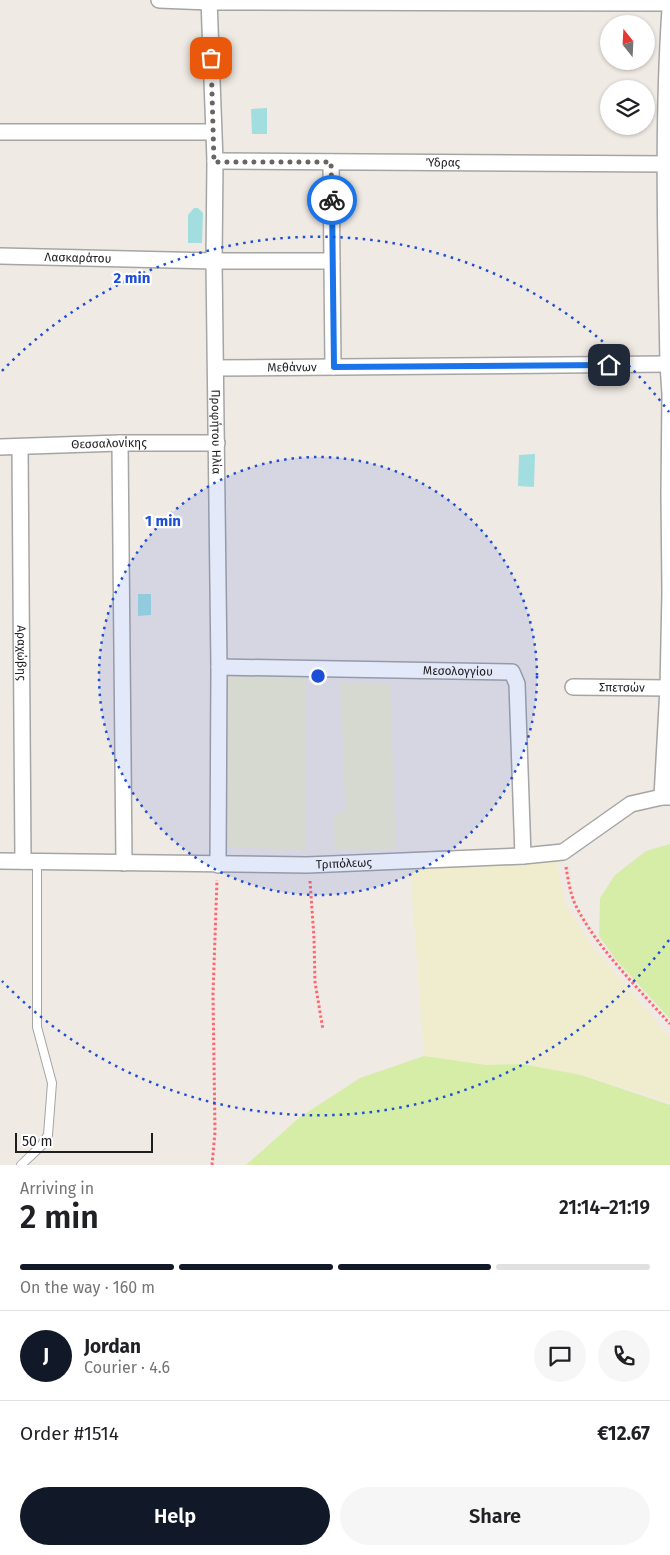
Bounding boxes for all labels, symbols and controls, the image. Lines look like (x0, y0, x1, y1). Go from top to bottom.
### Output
north arrow (600, 15, 655, 70)
map controls (600, 15, 655, 135)
pin (190, 37, 232, 79)
icon: bag (197, 44, 225, 72)
button: layers (600, 80, 655, 135)
street label: Ύδρας (426, 155, 461, 170)
courier (307, 175, 357, 225)
icon: bike (318, 186, 346, 214)
street label: Λασκαράτου (44, 250, 112, 266)
text: 2 min (114, 269, 150, 287)
pin (588, 344, 630, 386)
icon: home (595, 351, 623, 379)
street label: Μεθάνων (267, 360, 317, 375)
street label: Προφήτου Ηλία (209, 389, 224, 474)
street label: Θεσσαλονίκης (71, 436, 147, 452)
text: 1 min (145, 512, 181, 530)
street label: Αραχώβης (14, 625, 29, 681)
street label: Μεσολογγίου (423, 663, 493, 679)
centre of rings (309, 667, 327, 685)
street label: Σπετσών (599, 680, 645, 695)
street label: Τριπόλεως (316, 855, 373, 872)
scale bar (15, 1130, 152, 1153)
text: 50 m (22, 1133, 53, 1150)
text: Arriving in (20, 1179, 94, 1198)
text: 21:14–21:19 (559, 1196, 650, 1219)
text: 2 min (20, 1198, 99, 1236)
text: On the way · 160 m (20, 1278, 155, 1297)
button: chat (534, 1330, 586, 1382)
button: phone (598, 1330, 650, 1382)
text: Jordan (84, 1335, 141, 1358)
text: J (43, 1344, 49, 1367)
text: Courier · 4.6 (84, 1358, 170, 1377)
text: Order #1514 (20, 1422, 119, 1445)
text: €12.67 (597, 1422, 650, 1445)
button: Help (20, 1487, 330, 1545)
button: Share (340, 1487, 650, 1545)

